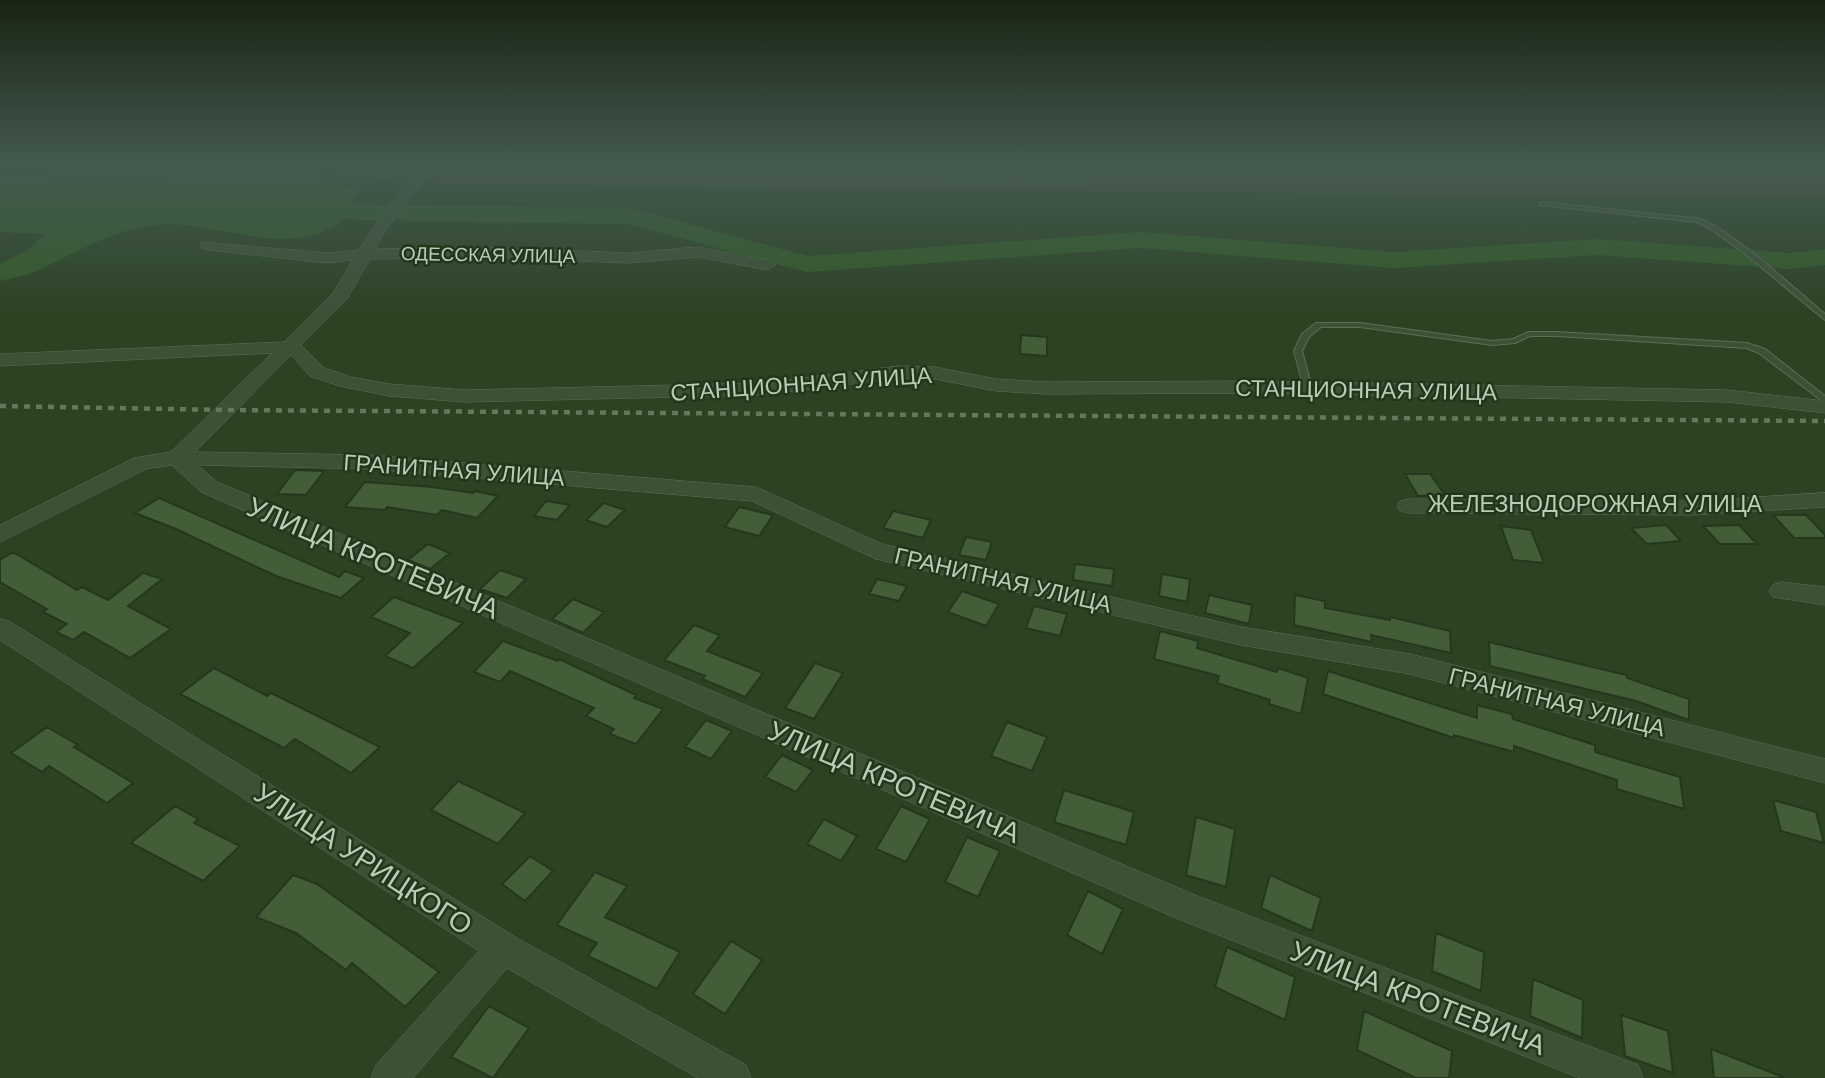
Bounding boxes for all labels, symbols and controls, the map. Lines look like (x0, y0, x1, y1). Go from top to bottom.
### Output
street label: ОДЕССКАЯ УЛИЦА (401, 243, 576, 267)
street label: СТАНЦИОННАЯ УЛИЦА (669, 362, 933, 406)
street label: СТАНЦИОННАЯ УЛИЦА (1235, 375, 1498, 405)
street label: ГРАНИТНАЯ УЛИЦА (343, 449, 566, 491)
street label: УЛИЦА КРОТЕВИЧА (242, 491, 504, 625)
street label: ЖЕЛЕЗНОДОРОЖНАЯ УЛИЦА (1428, 491, 1763, 517)
street label: ГРАНИТНАЯ УЛИЦА (892, 542, 1115, 618)
street label: ГРАНИТНАЯ УЛИЦА (1446, 663, 1668, 742)
street label: УЛИЦА КРОТЕВИЧА (763, 715, 1025, 849)
street label: УЛИЦА УРИЦКОГО (248, 777, 478, 941)
street label: УЛИЦА КРОТЕВИЧА (1286, 935, 1550, 1061)

